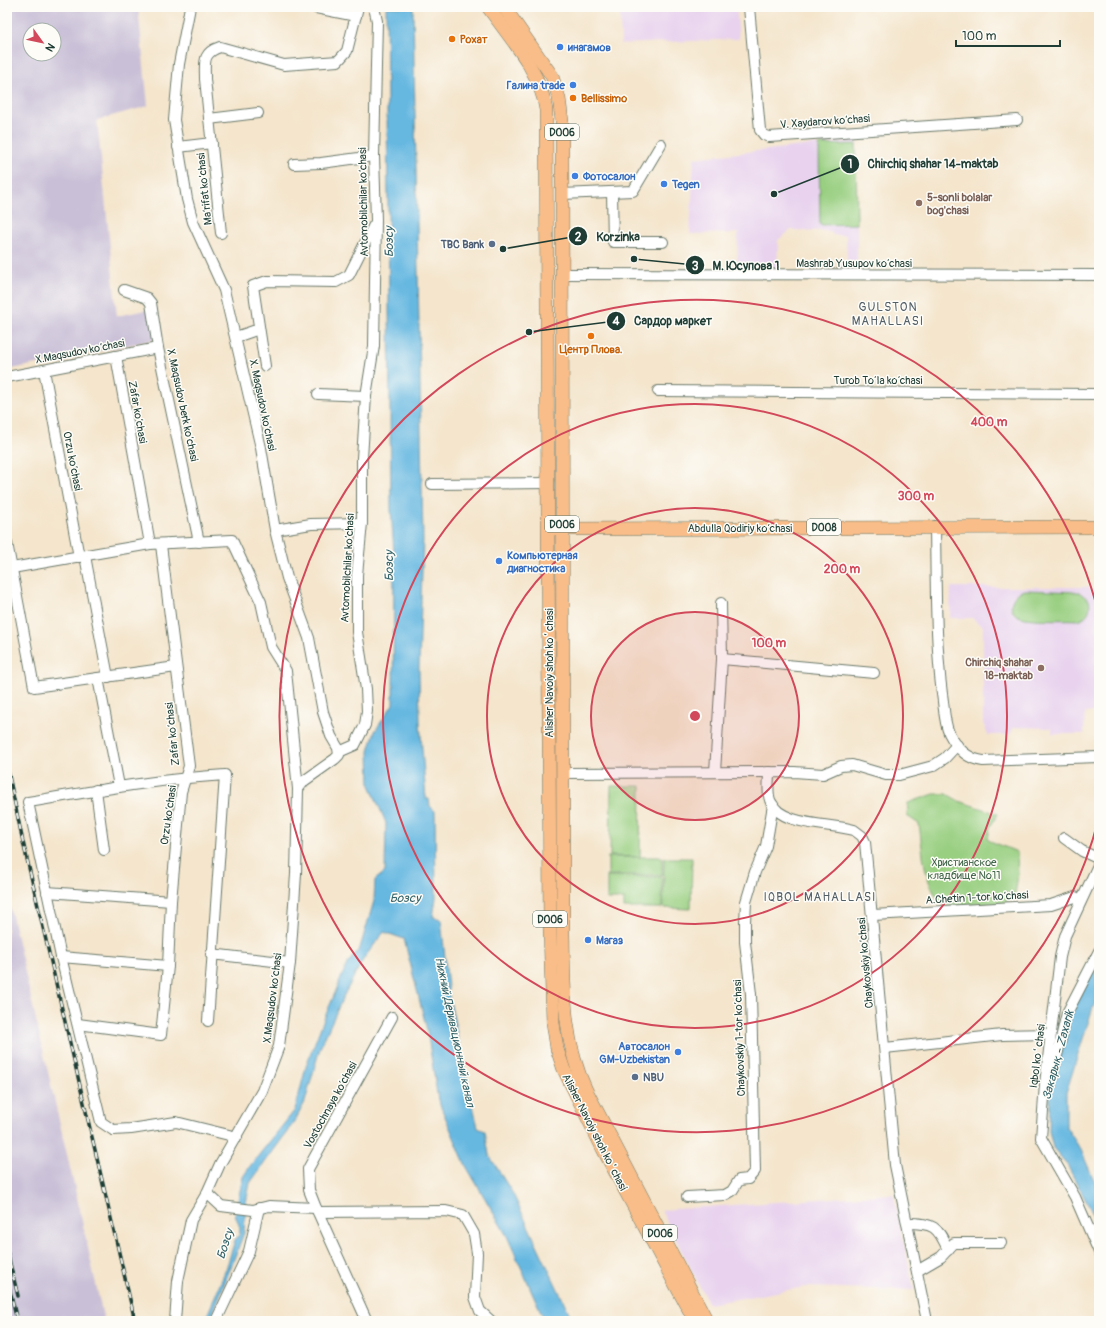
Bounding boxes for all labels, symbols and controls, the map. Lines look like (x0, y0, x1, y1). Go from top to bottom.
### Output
north arrow (22, 22, 62, 62)
scale bar (956, 22, 1060, 48)
text: 100 m (962, 29, 997, 44)
place label: Рохат (460, 33, 488, 46)
marker: Рохат (447, 34, 457, 44)
text: N (42, 41, 57, 54)
place label: инагамов (567, 41, 612, 54)
marker: инагамов (555, 42, 565, 52)
place label: Галина trade (507, 79, 566, 92)
marker: Галина trade (568, 80, 578, 90)
place label: Bellissimo (581, 92, 627, 105)
marker: Bellissimo (568, 93, 578, 103)
street label: V. Xaydarov ko‘chasi (780, 112, 871, 131)
road number: D006 (545, 124, 579, 140)
street label: Avtomobilchilar ko‘chasi (356, 147, 371, 257)
street label: Maʼrifat ko‘chasi (194, 152, 215, 226)
callout: Chirchiq shahar 14-maktab (840, 152, 1007, 176)
text: 1 (848, 157, 852, 172)
text: Chirchiq shahar 14-maktab (868, 157, 998, 172)
place label: Фотосалон (582, 170, 636, 183)
marker: Фотосалон (570, 171, 580, 181)
place label: Tegen (671, 178, 700, 191)
marker: Tegen (659, 179, 669, 189)
place label: 5-sonli bolalar bog'chasi (927, 191, 993, 217)
marker: 5-sonli bolalar bog'chasi (914, 198, 924, 208)
callout: Korzinka (568, 224, 648, 248)
water label: Бозсу (382, 225, 397, 257)
text: 2 (575, 230, 582, 245)
text: Korzinka (596, 230, 640, 245)
place label: TBC Bank (440, 238, 484, 251)
marker: TBC Bank (487, 239, 497, 249)
callout: М. Юсупова 1 (685, 253, 788, 277)
street label: Mashrab Yusupov ko‘chasi (796, 257, 912, 270)
text: 3 (692, 259, 699, 274)
text: М. Юсупова 1 (713, 259, 779, 274)
district label: GULSTON MAHALLASI (852, 300, 924, 329)
callout: Сардор маркет (606, 309, 720, 333)
text: 4 (612, 314, 620, 329)
text: Сардор маркет (634, 314, 713, 329)
marker: Центр Плова. (586, 331, 596, 341)
street label: X.Maqsudov ko‘chasi (34, 336, 126, 367)
place label: Центр Плова. (559, 343, 623, 356)
street label: X .Maqsudov berk ko‘chasi (164, 348, 201, 463)
street label: X. Maqsudov ko‘chasi (246, 358, 279, 452)
street label: Turob To‘la ko‘chasi (834, 374, 922, 387)
street label: Zafar ko‘chasi (126, 380, 149, 445)
text: 400 m (970, 415, 1008, 430)
street label: Orzu ko‘chasi (60, 430, 85, 492)
text: 300 m (898, 489, 935, 504)
street label: Avtomobilchilar ko‘chasi (338, 513, 357, 623)
road number: D006 (545, 516, 579, 532)
road number: D008 (807, 519, 841, 535)
street label: Abdulla Qodiriy ko‘chasi (688, 522, 792, 535)
water label: Бозсу (382, 549, 397, 581)
place label: Компьютерная диагностика (506, 549, 578, 575)
marker: Компьютерная диагностика (494, 556, 504, 566)
text: 200 m (824, 562, 861, 577)
street label: Alisher Navoiy shoh koʻchasi (543, 608, 556, 738)
text: 100 m (752, 636, 787, 651)
place label: Chirchiq shahar 18-maktab (965, 656, 1034, 682)
marker: Chirchiq shahar 18-maktab (1036, 663, 1046, 673)
street label: Zafar ko‘chasi (163, 702, 182, 766)
centre of rings (688, 709, 702, 723)
street label: Orzu ko‘chasi (158, 784, 179, 846)
park label: Христианское кладбище №11 (927, 856, 1001, 882)
street label: A.Chetin 1-tor ko‘chasi (925, 888, 1029, 907)
district label: IQBOL MAHALLASI (763, 890, 877, 905)
water label: Бозсу (390, 891, 422, 906)
road number: D006 (533, 911, 567, 927)
street label: Chaykovskiy ko‘chasi (855, 917, 876, 1009)
place label: Магаз (596, 934, 623, 947)
marker: Магаз (583, 935, 593, 945)
street label: X.Maqsudov ko‘chasi (261, 952, 284, 1044)
water label: Нижний Деривационный канал (431, 956, 478, 1110)
street label: Chaykovskiy 1-tor ko‘chasi (731, 979, 748, 1097)
water label: Закарық - Zaxarik (1039, 1008, 1078, 1101)
street label: Iqbol koʻchasi (1027, 1023, 1048, 1089)
place label: Автосалон GM-Uzbekistan (599, 1040, 671, 1066)
marker: Автосалон GM-Uzbekistan (673, 1047, 683, 1057)
street label: Vostochnaya ko‘chasi (301, 1059, 360, 1151)
place label: NBU (643, 1071, 664, 1084)
street label: Alisher Navoiy shoh koʻchasi (559, 1072, 630, 1193)
marker: NBU (630, 1072, 640, 1082)
water label: Бозсу (214, 1225, 238, 1261)
road number: D006 (643, 1225, 677, 1241)

